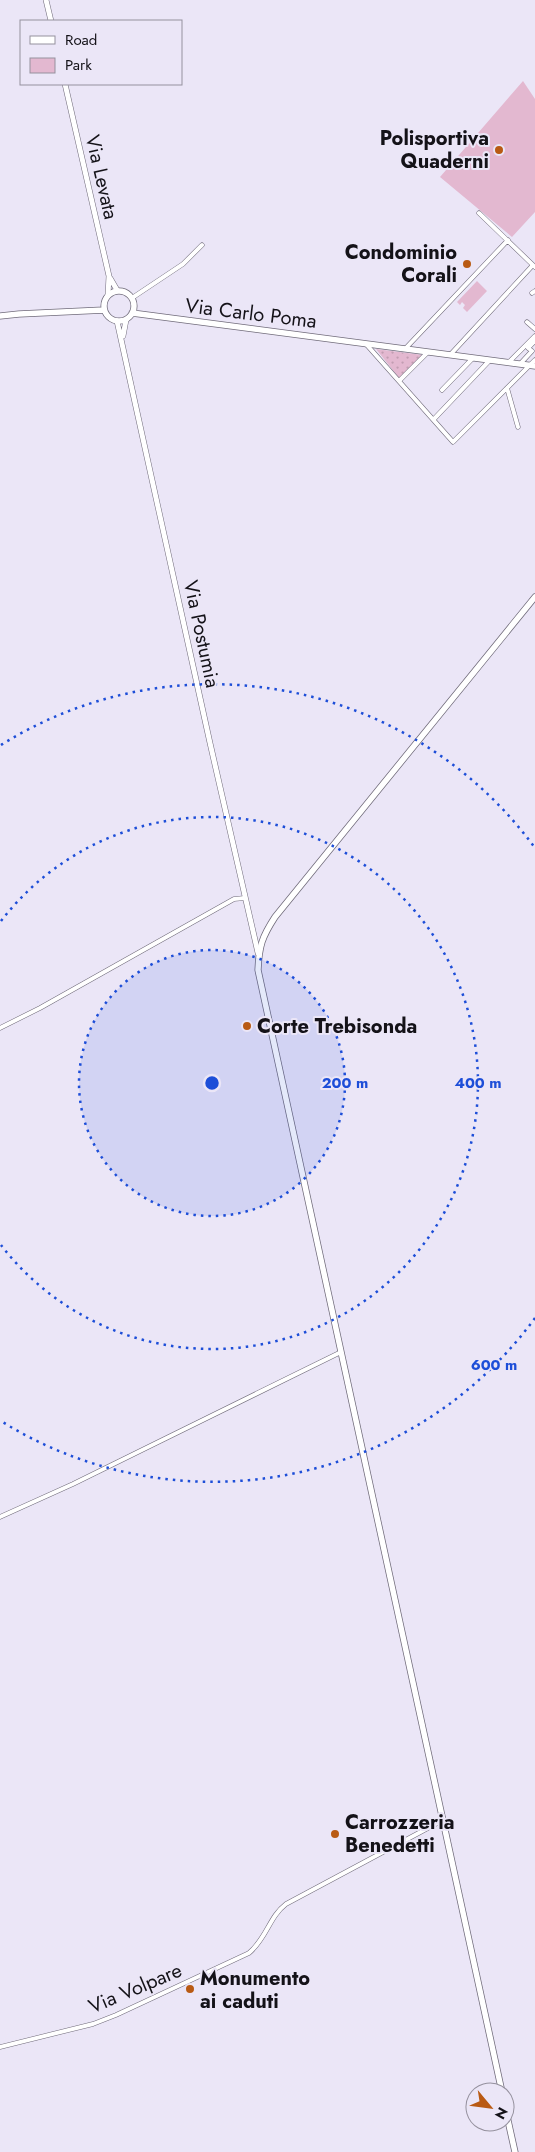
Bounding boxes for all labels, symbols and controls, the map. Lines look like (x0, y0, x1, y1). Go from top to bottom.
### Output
legend (20, 20, 182, 85)
text: Road (65, 29, 97, 51)
text: Park (65, 54, 92, 76)
place label: Polisportiva Quaderni (380, 124, 489, 176)
street label: Via Levata (78, 132, 125, 222)
marker: Polisportiva Quaderni (493, 144, 505, 156)
place label: Condominio Corali (345, 238, 457, 290)
marker: Condominio Corali (461, 258, 473, 270)
street label: Via Carlo Poma (184, 291, 318, 336)
street label: Via Postumia (176, 578, 227, 690)
place label: Corte Trebisonda (257, 1012, 417, 1041)
marker: Corte Trebisonda (241, 1020, 253, 1032)
text: 200 m (322, 1072, 368, 1094)
text: 400 m (454, 1072, 502, 1094)
centre of rings (203, 1074, 221, 1092)
text: 600 m (471, 1354, 517, 1376)
place label: Carrozzeria Benedetti (345, 1808, 455, 1860)
marker: Carrozzeria Benedetti (329, 1828, 341, 1840)
street label: Via Volpare (84, 1956, 186, 2021)
place label: Monumento ai caduti (200, 1964, 310, 2016)
marker: Monumento ai caduti (184, 1983, 196, 1995)
north arrow (465, 2082, 515, 2132)
text: N (490, 2104, 513, 2123)

